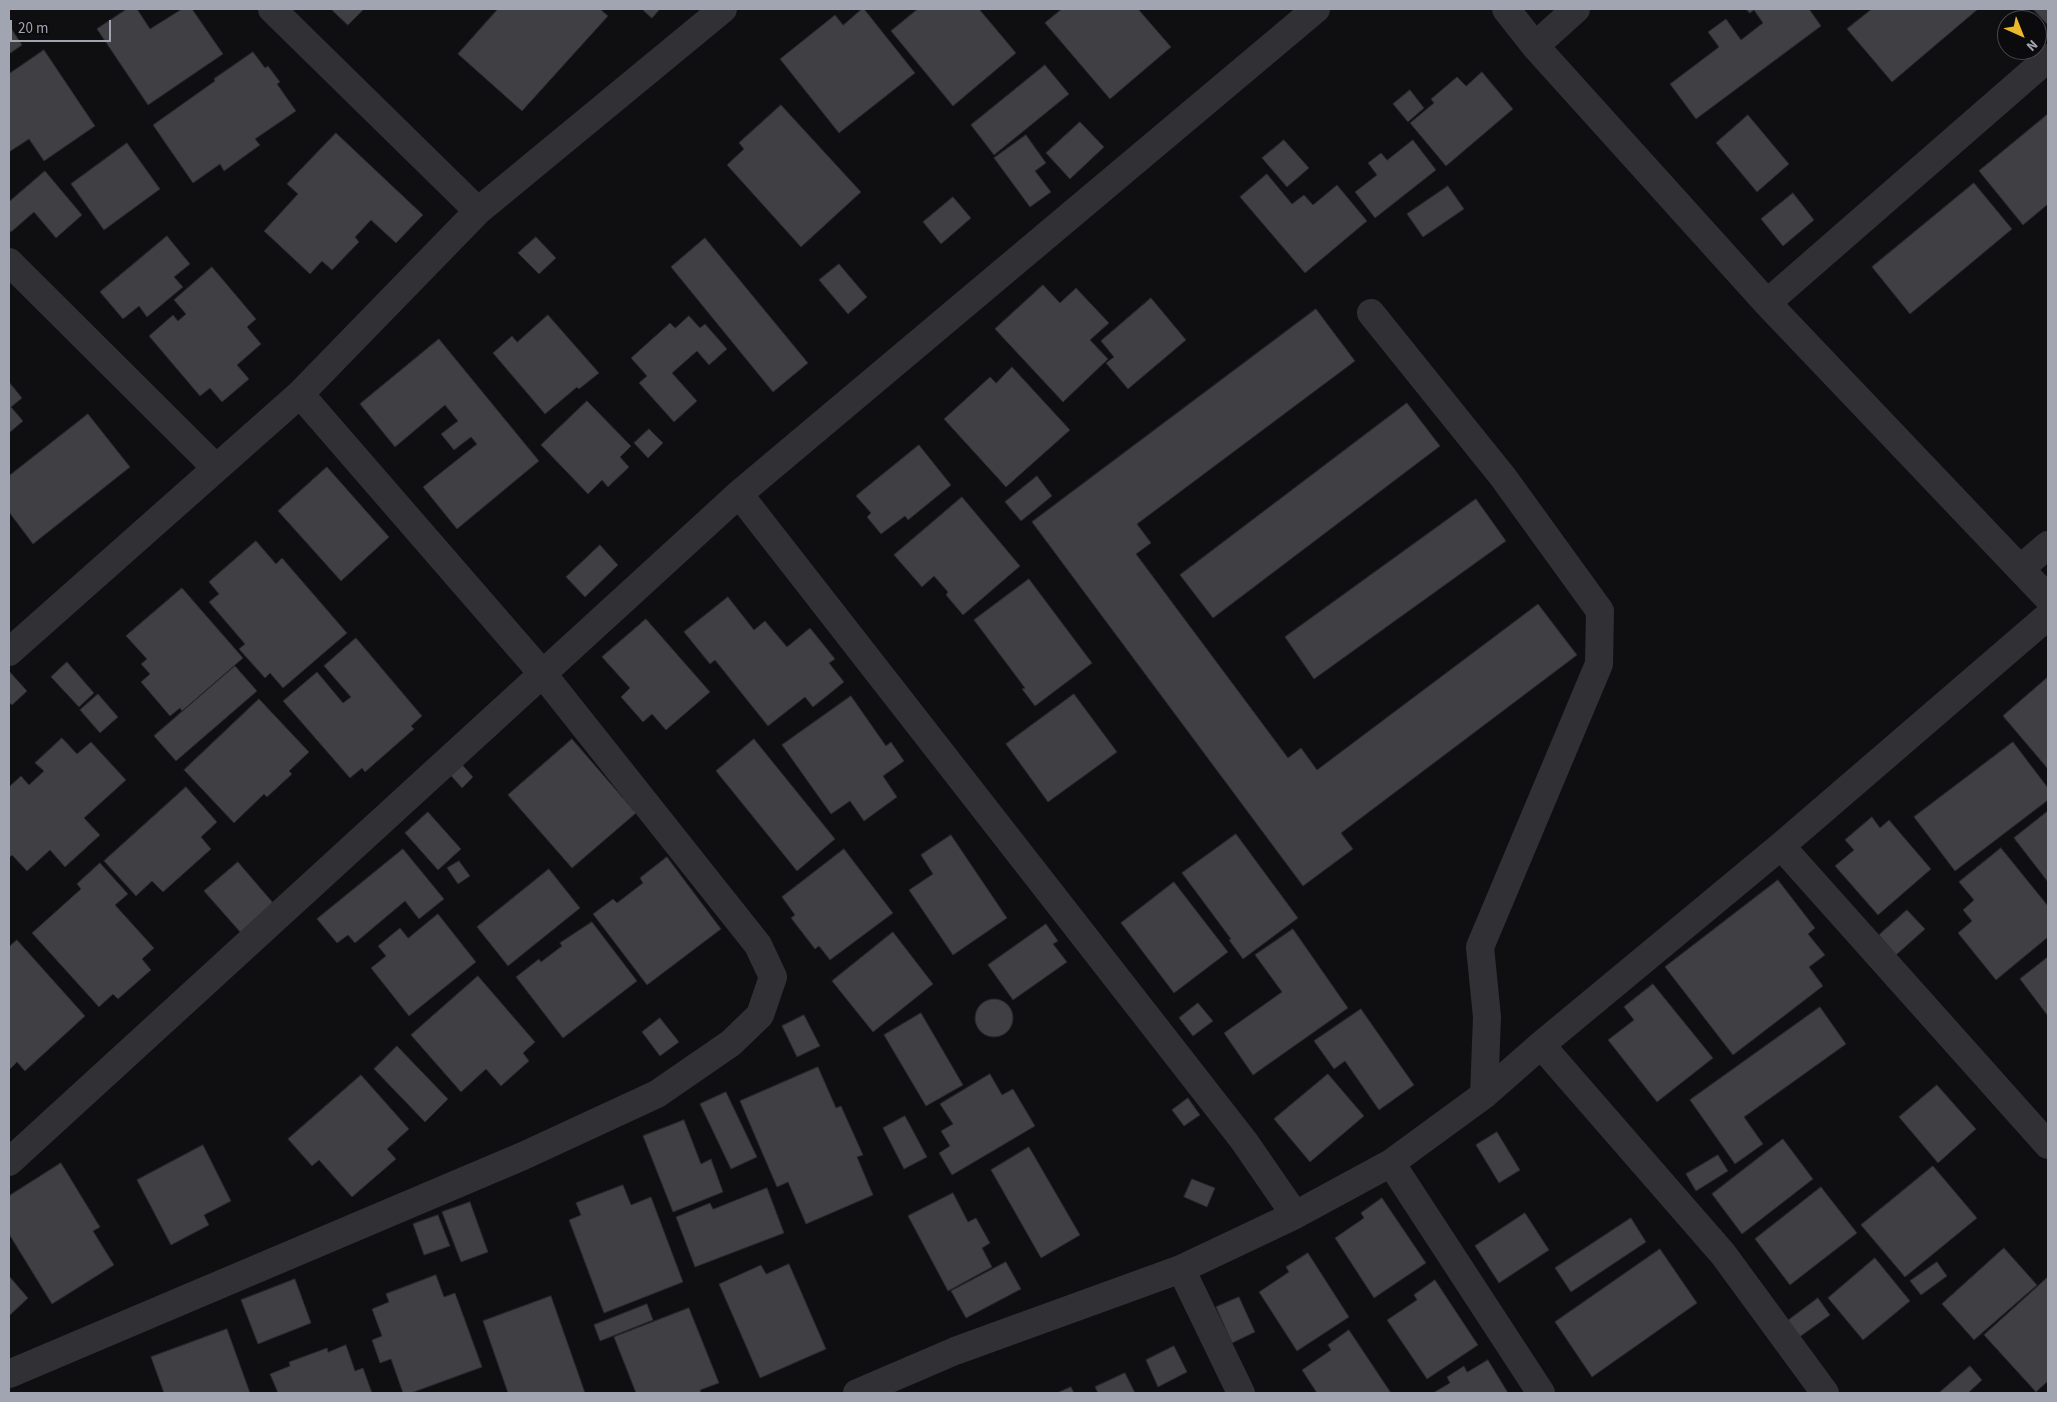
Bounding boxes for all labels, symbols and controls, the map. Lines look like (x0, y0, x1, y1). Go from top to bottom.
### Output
scale bar (12, 10, 114, 42)
north arrow (1997, 10, 2047, 60)
text: 20 m (18, 18, 48, 39)
text: N (2021, 35, 2042, 55)

